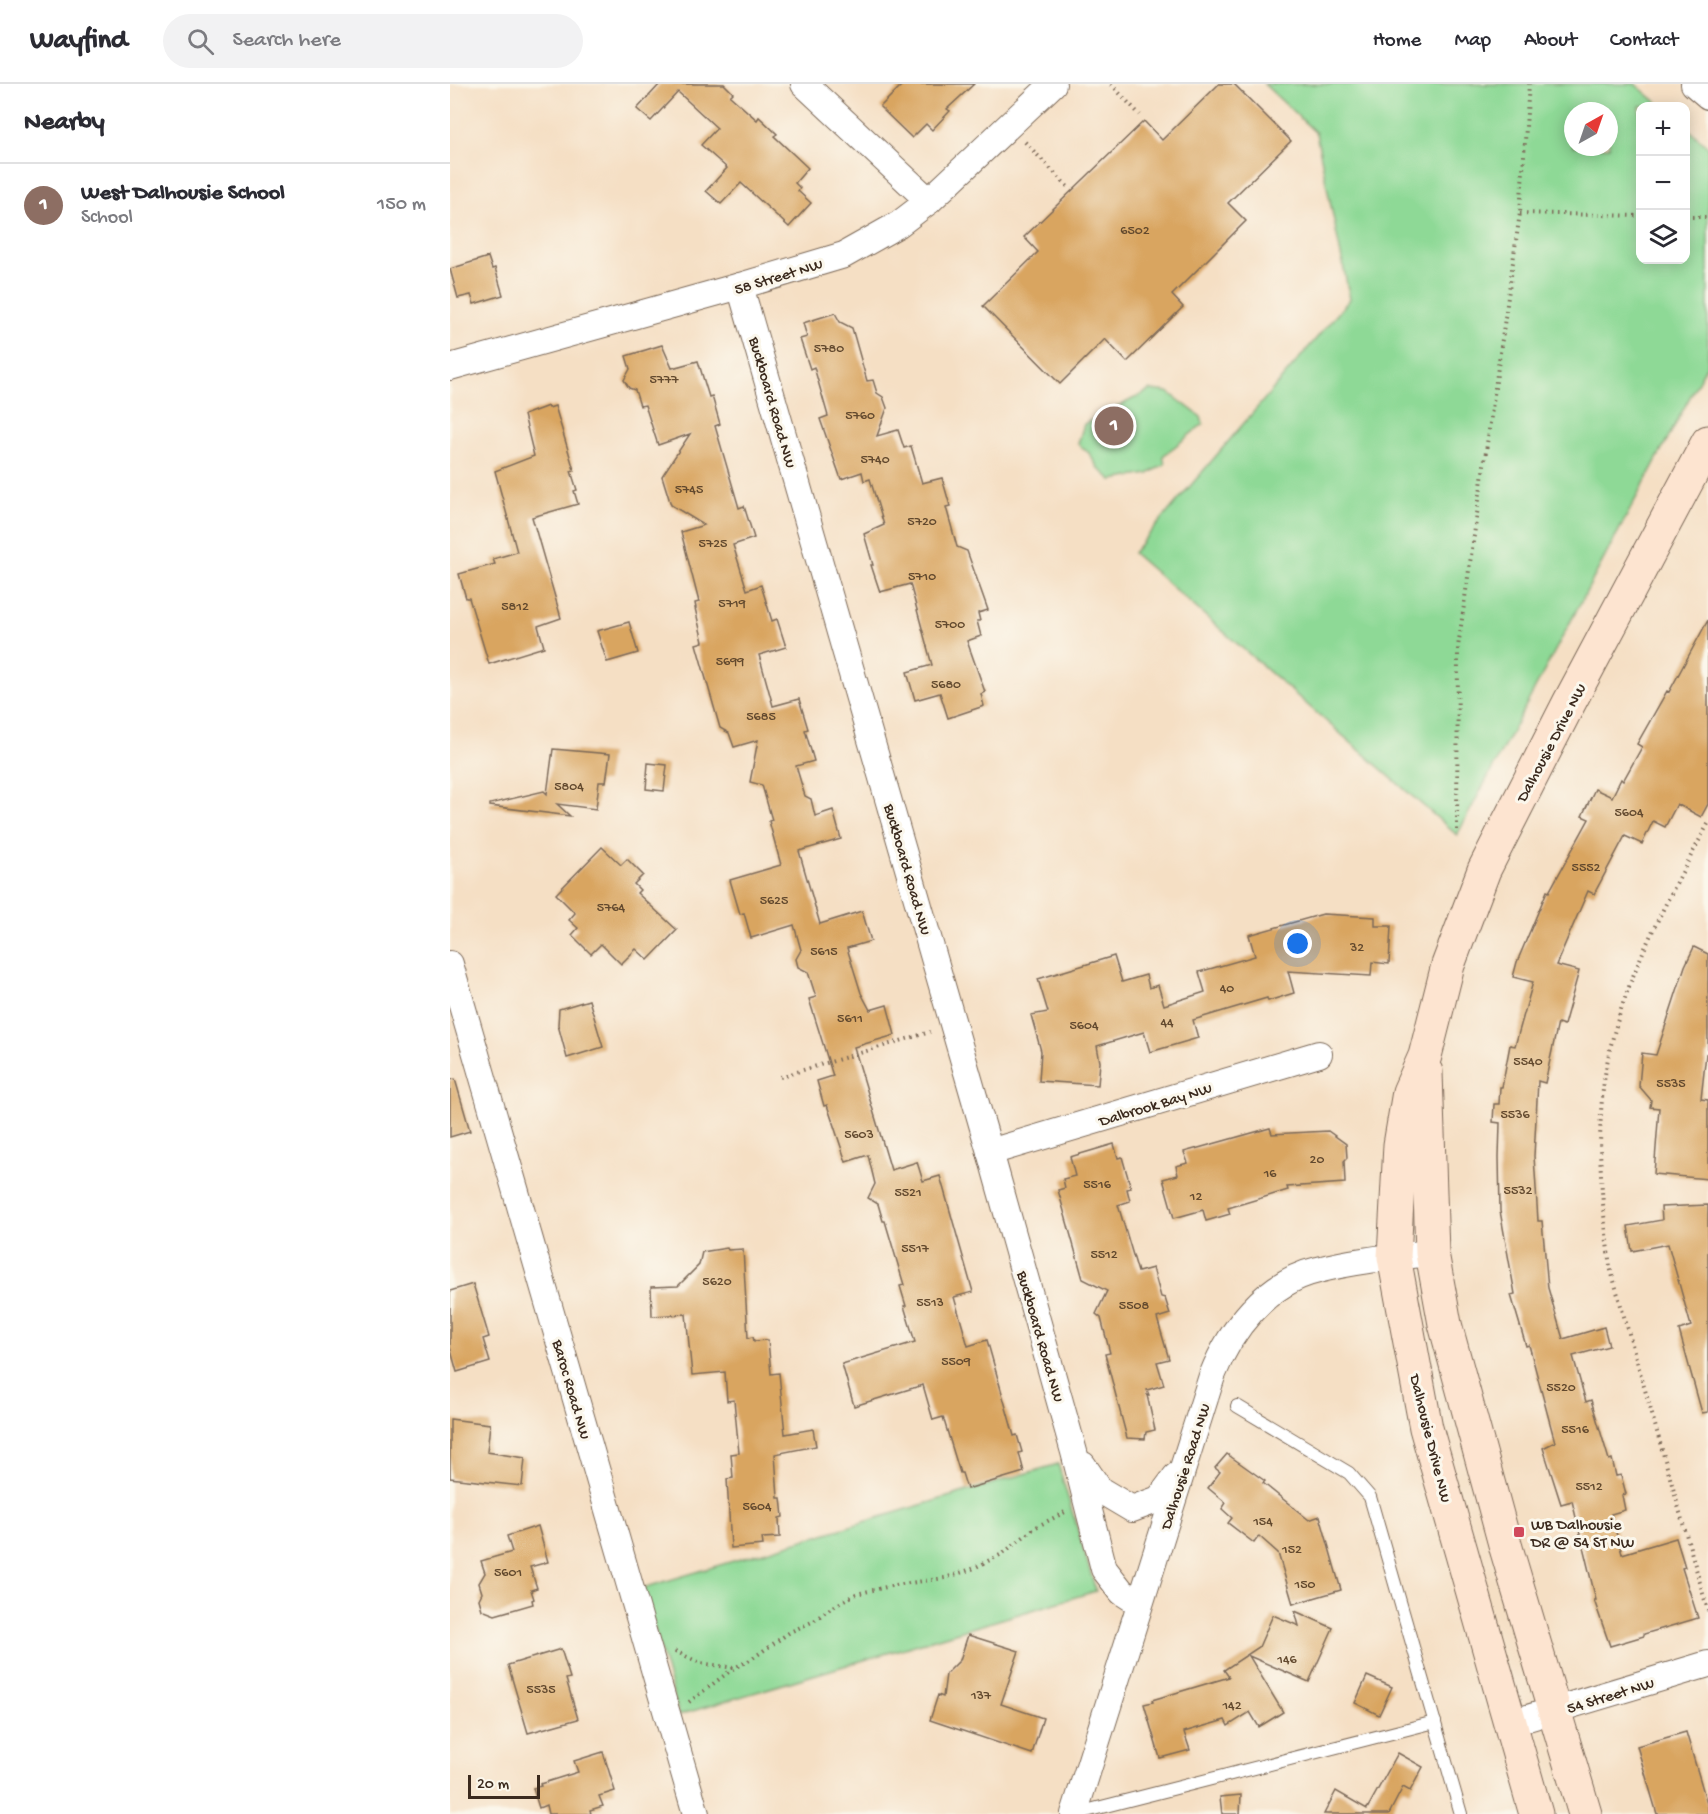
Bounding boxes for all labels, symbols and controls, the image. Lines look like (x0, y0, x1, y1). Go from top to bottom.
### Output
search box (163, 14, 583, 68)
text: Wayfind (30, 25, 127, 58)
icon: search (184, 25, 217, 58)
text: Search here (232, 28, 341, 54)
text: Home (1373, 29, 1421, 54)
text: Map (1454, 29, 1491, 54)
text: About (1524, 29, 1577, 54)
text: Contact (1610, 29, 1678, 54)
north arrow (1564, 102, 1618, 156)
map controls (1636, 102, 1690, 264)
button: + (1636, 102, 1690, 156)
text: Nearby (24, 108, 105, 139)
button: − (1636, 156, 1690, 210)
text: West Dalhousie School (81, 181, 285, 207)
text: 1 (39, 194, 48, 217)
text: 150 m (377, 194, 426, 217)
text: School (81, 207, 133, 230)
button: layers (1636, 210, 1690, 264)
house number: 6502 (1120, 223, 1150, 240)
street label: 58 Street NW (733, 256, 826, 301)
street label: Buckboard Road NW (743, 334, 799, 471)
house number: 5780 (814, 341, 844, 358)
house number: 5777 (649, 372, 679, 389)
pin: 1 (1094, 404, 1134, 448)
house number: 5760 (845, 408, 875, 425)
house number: 5740 (860, 452, 890, 469)
house number: 5745 (675, 482, 703, 499)
house number: 5720 (907, 514, 937, 531)
house number: 5725 (699, 536, 727, 553)
house number: 5710 (908, 569, 936, 586)
house number: 5719 (718, 596, 746, 613)
house number: 5812 (501, 599, 529, 616)
house number: 5700 (935, 617, 965, 634)
house number: 5699 (716, 654, 744, 671)
house number: 5680 (931, 677, 961, 694)
street label: Dalhousie Drive NW (1513, 681, 1593, 807)
house number: 5685 (746, 709, 776, 726)
house number: 5804 (554, 779, 584, 796)
street label: Buckboard Road NW (878, 801, 934, 938)
house number: 5604 (1614, 805, 1644, 822)
house number: 5552 (1572, 860, 1601, 877)
house number: 5625 (760, 893, 788, 910)
house number: 5764 (597, 900, 626, 917)
your location (1283, 929, 1312, 958)
house number: 32 (1349, 940, 1364, 957)
house number: 5615 (810, 944, 838, 961)
house number: 40 (1220, 981, 1234, 998)
house number: 5611 (837, 1011, 863, 1028)
house number: 44 (1160, 1015, 1174, 1032)
house number: 5604 (1069, 1018, 1099, 1035)
house number: 5540 (1513, 1054, 1543, 1071)
house number: 5535 (1656, 1076, 1686, 1093)
street label: Dalbrook Bay NW (1096, 1080, 1215, 1133)
house number: 5536 (1500, 1107, 1530, 1124)
house number: 5603 (844, 1127, 874, 1144)
house number: 20 (1310, 1152, 1324, 1169)
house number: 16 (1263, 1166, 1277, 1183)
house number: 5516 (1083, 1177, 1112, 1194)
house number: 5532 (1504, 1183, 1533, 1200)
house number: 5521 (894, 1185, 922, 1202)
house number: 12 (1189, 1189, 1202, 1206)
house number: 5517 (901, 1241, 930, 1258)
house number: 5512 (1090, 1247, 1118, 1264)
street label: Buckboard Road NW (1011, 1268, 1067, 1405)
house number: 5620 (702, 1274, 732, 1291)
house number: 5513 (916, 1295, 944, 1312)
house number: 5508 (1119, 1298, 1149, 1315)
street label: Baroc Road NW (546, 1337, 593, 1442)
house number: 5509 (941, 1354, 971, 1371)
street label: Dalhousie Drive NW (1403, 1372, 1454, 1505)
house number: 5520 (1546, 1380, 1576, 1397)
street label: Dalhousie Road NW (1158, 1401, 1217, 1533)
house number: 5516 (1561, 1422, 1590, 1439)
house number: 5512 (1575, 1479, 1603, 1496)
house number: 5604 (742, 1499, 772, 1516)
house number: 154 (1252, 1514, 1273, 1531)
place label: WB Dalhousie DR @ 54 ST NW (1530, 1517, 1635, 1554)
marker: WB Dalhousie DR @ 54 ST NW (1512, 1525, 1526, 1539)
house number: 152 (1281, 1542, 1302, 1559)
house number: 5601 (494, 1565, 522, 1582)
house number: 150 (1294, 1577, 1316, 1594)
house number: 146 (1276, 1652, 1298, 1669)
street label: 54 Street NW (1565, 1675, 1657, 1720)
house number: 5535 (526, 1682, 556, 1699)
house number: 137 (970, 1688, 992, 1705)
house number: 142 (1221, 1698, 1242, 1715)
scale bar (468, 1772, 540, 1800)
text: 20 m (477, 1776, 509, 1795)

